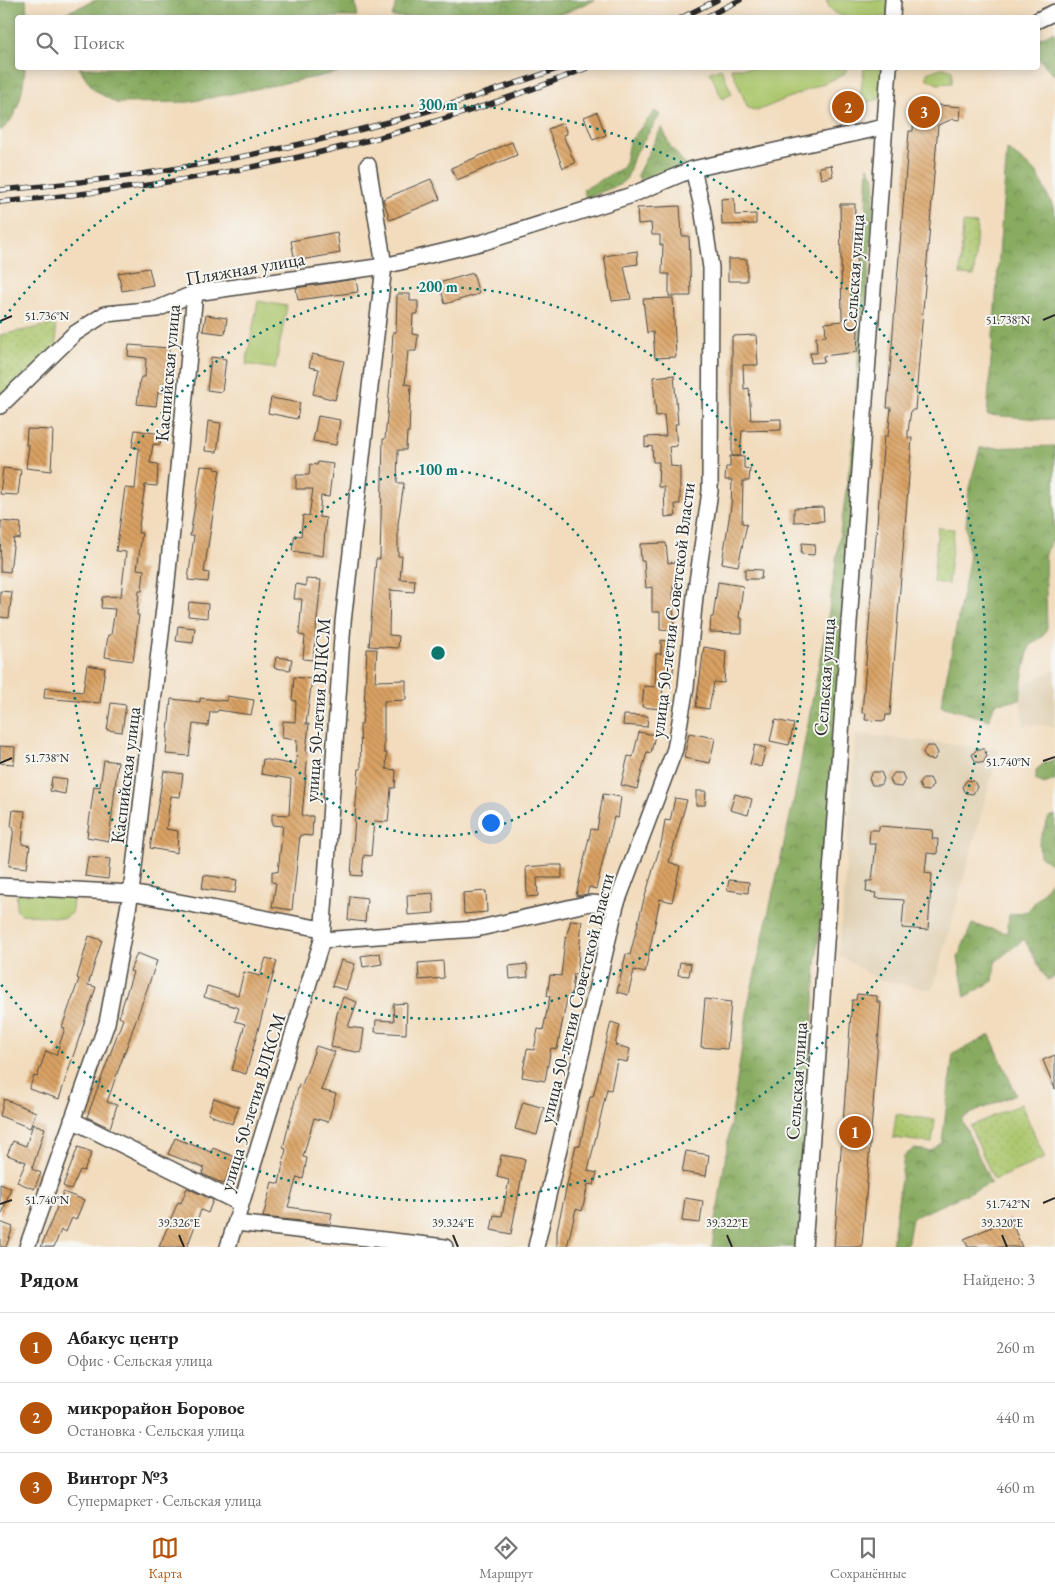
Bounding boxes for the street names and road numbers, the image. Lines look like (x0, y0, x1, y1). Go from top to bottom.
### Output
street label: Сельская улица (837, 213, 870, 333)
street label: Пляжная улица (183, 246, 307, 291)
street label: Каспийская улица (149, 303, 186, 443)
street label: улица 50-летия Советской Власти (644, 481, 701, 739)
street label: улица 50-летия ВЛКСМ (299, 617, 336, 803)
street label: Сельская улица (808, 617, 841, 737)
street label: Каспийская улица (105, 705, 146, 845)
street label: улица 50-летия Советской Власти (533, 870, 620, 1126)
street label: улица 50-летия ВЛКСМ (213, 1010, 291, 1194)
street label: Сельская улица (780, 1021, 813, 1141)

